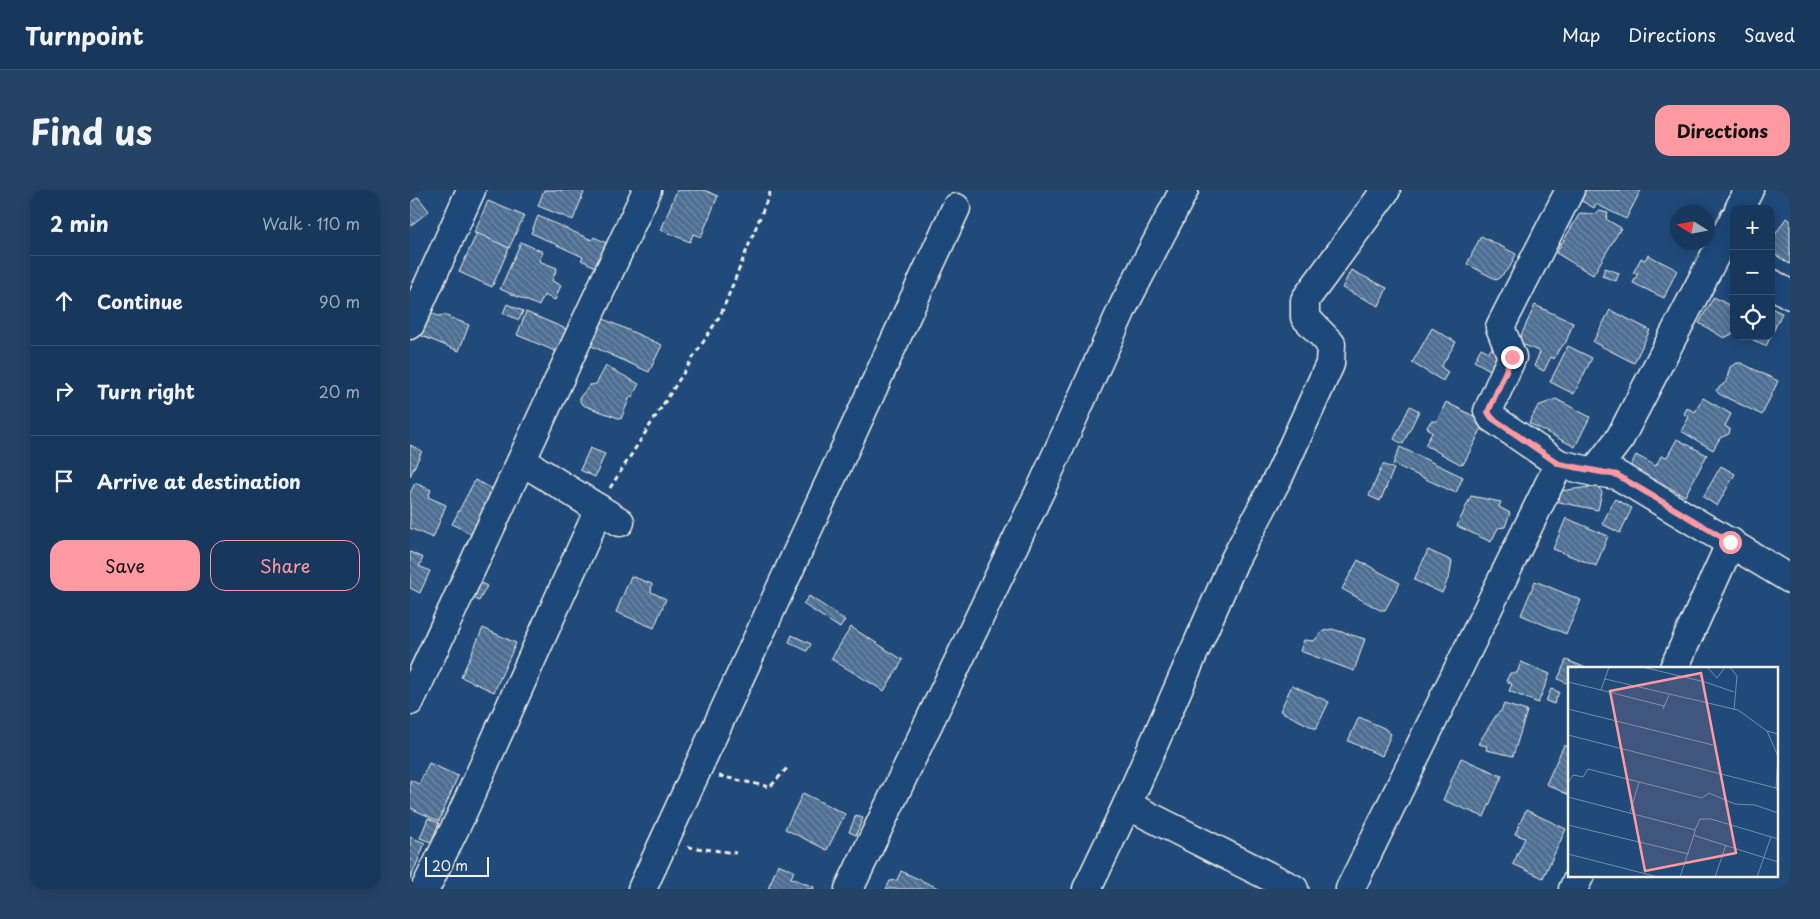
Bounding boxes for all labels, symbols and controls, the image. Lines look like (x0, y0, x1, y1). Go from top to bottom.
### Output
text: Turnpoint (25, 17, 144, 53)
text: Map (1562, 21, 1600, 48)
text: Directions (1628, 21, 1716, 48)
text: Saved (1744, 21, 1795, 48)
text: Find us (30, 104, 152, 157)
button: Directions (1655, 105, 1790, 156)
north arrow (1670, 205, 1715, 250)
map controls (1730, 205, 1775, 340)
button: + (1730, 205, 1775, 250)
text: 2 min (50, 207, 109, 239)
text: Walk · 110 m (262, 211, 360, 235)
button: − (1730, 250, 1775, 295)
icon: ahead (50, 287, 78, 315)
text: Continue (97, 287, 183, 315)
text: 90 m (319, 289, 360, 313)
button: locate (1730, 295, 1775, 340)
route end (1501, 346, 1524, 369)
icon: right (50, 377, 78, 405)
text: Turn right (97, 377, 195, 405)
text: 20 m (319, 379, 360, 403)
icon: arrive (50, 467, 78, 495)
text: Arrive at destination (97, 467, 301, 495)
route start (1719, 531, 1742, 554)
button: Save (50, 540, 200, 591)
button: Share (210, 540, 360, 591)
inset map (1568, 667, 1778, 876)
scale bar (425, 854, 489, 877)
text: 20 m (432, 855, 468, 876)

